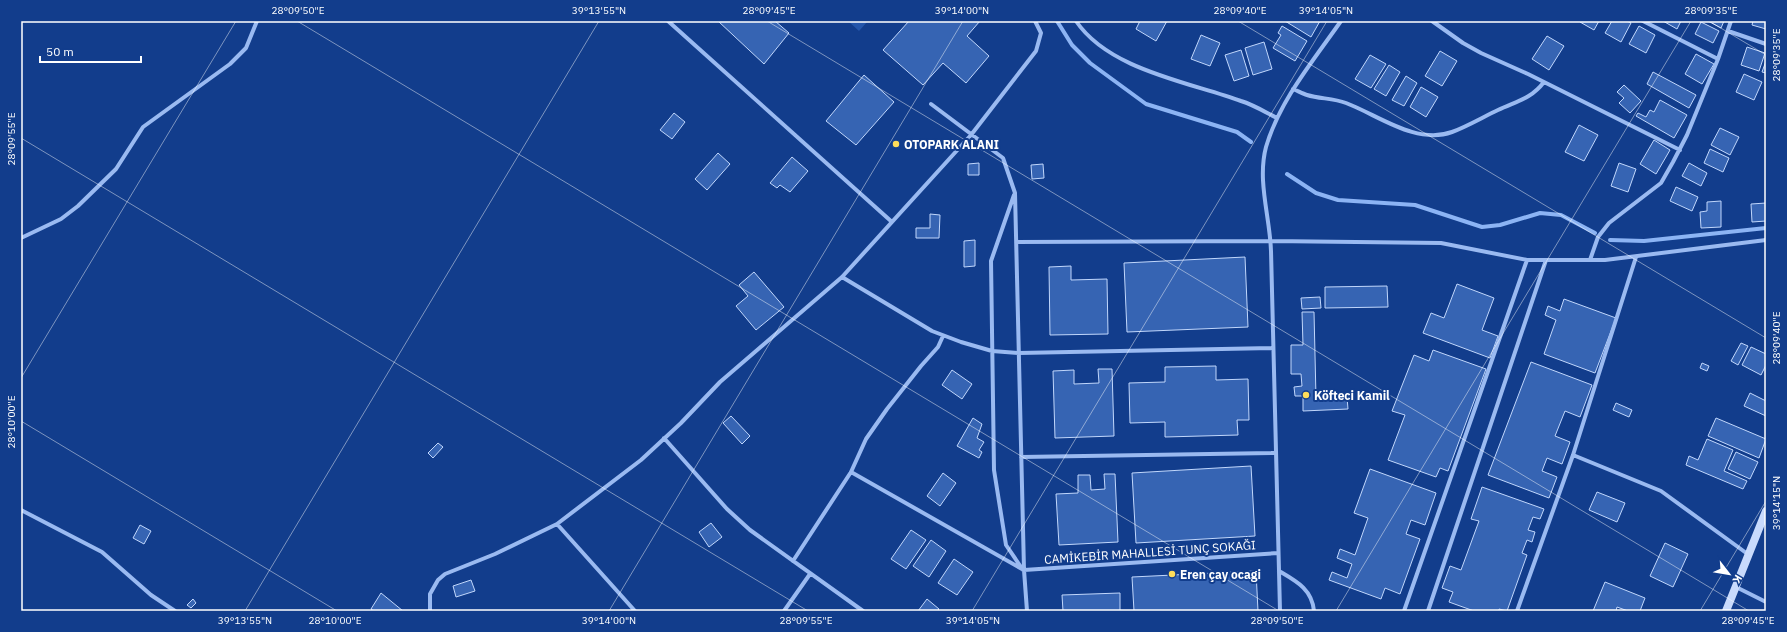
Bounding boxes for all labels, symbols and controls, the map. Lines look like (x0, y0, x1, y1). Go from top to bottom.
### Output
text: 28°09'50"E (271, 4, 325, 17)
text: 39°13'55"N (572, 4, 626, 17)
text: 28°09'45"E (742, 4, 796, 17)
text: 39°14'00"N (935, 4, 989, 17)
text: 28°09'40"E (1213, 4, 1267, 17)
text: 39°14'05"N (1299, 4, 1353, 17)
text: 28°09'35"E (1684, 4, 1738, 17)
text: 28°09'35"E (1770, 28, 1783, 82)
scale bar (40, 38, 141, 64)
text: 50 m (46, 44, 74, 59)
text: 28°09'55"E (5, 112, 18, 166)
place label: OTOPARK ALANI (904, 137, 999, 152)
marker: OTOPARK ALANI (891, 139, 901, 149)
text: 28°09'40"E (1770, 311, 1783, 365)
place label: Köfteci Kamil (1314, 388, 1390, 403)
marker: Köfteci Kamil (1301, 390, 1311, 400)
text: 28°10'00"E (5, 395, 18, 449)
text: 39°14'15"N (1770, 476, 1783, 530)
street label: CAMİKEBİR MAHALLESİ TUNÇ SOKAĞI (1044, 537, 1257, 567)
north arrow (1709, 554, 1749, 594)
place label: Eren çay ocagi (1180, 567, 1261, 582)
marker: Eren çay ocagi (1167, 569, 1177, 579)
text: K (1729, 572, 1746, 586)
text: 39°13'55"N (218, 614, 272, 627)
text: 28°10'00"E (308, 614, 362, 627)
text: 39°14'00"N (582, 614, 636, 627)
text: 28°09'55"E (779, 614, 833, 627)
text: 39°14'05"N (946, 614, 1000, 627)
text: 28°09'50"E (1250, 614, 1304, 627)
text: 28°09'45"E (1721, 614, 1775, 627)

